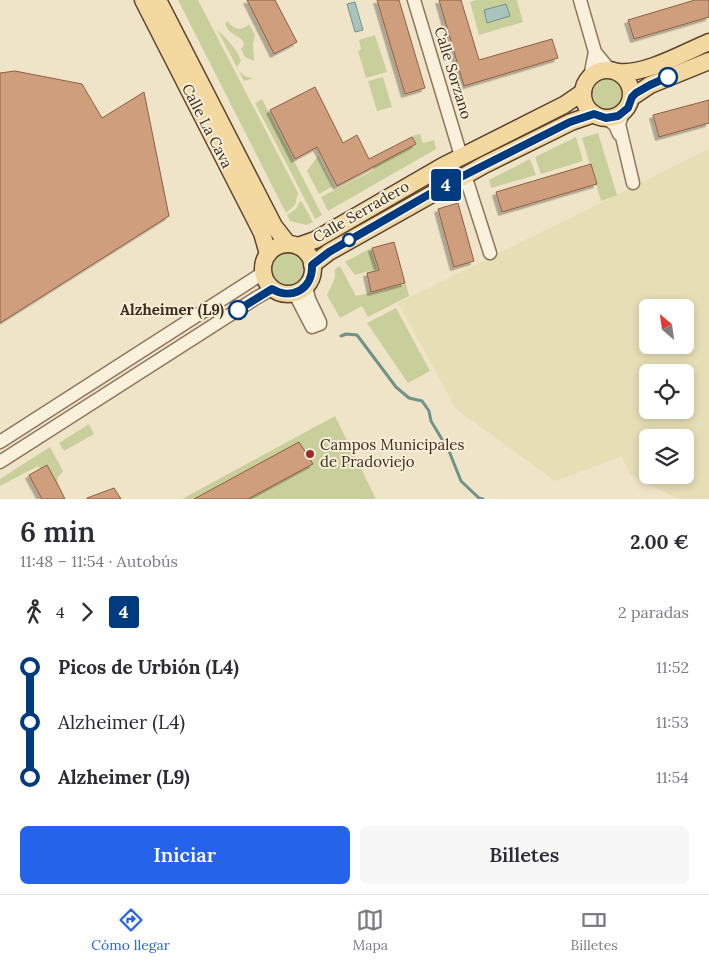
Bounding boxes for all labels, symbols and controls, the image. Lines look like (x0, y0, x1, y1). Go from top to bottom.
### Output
street label: Calle Sorzano (430, 24, 477, 122)
unlabelled marker (658, 67, 678, 87)
street label: Calle La Cava (178, 80, 237, 171)
line badge: 4 (430, 169, 462, 201)
text: 4 (441, 173, 451, 196)
street label: Calle Serradero (309, 176, 412, 247)
unlabelled marker (342, 233, 356, 247)
north arrow (639, 299, 694, 354)
map controls (639, 299, 694, 484)
place label: Alzheimer (L9) (120, 300, 225, 320)
marker: Alzheimer (L9) (228, 300, 248, 320)
button: locate (639, 364, 694, 419)
button: layers (639, 429, 694, 484)
place label: Campos Municipales de Pradoviejo (320, 435, 464, 471)
marker: Campos Municipales de Pradoviejo (304, 448, 316, 460)
text: 6 min (20, 514, 95, 550)
text: 2.00 € (630, 530, 689, 554)
text: 11:48 – 11:54 · Autobús (20, 551, 178, 571)
icon: walk (20, 598, 48, 626)
icon: forward (73, 598, 101, 626)
text: 4 (119, 600, 129, 623)
text: 4 (56, 602, 65, 622)
text: 2 paradas (618, 602, 689, 622)
text: Picos de Urbión (L4) (58, 655, 239, 679)
text: 11:52 (656, 657, 689, 677)
text: Alzheimer (L4) (58, 710, 185, 734)
text: 11:53 (656, 712, 689, 732)
text: Alzheimer (L9) (58, 765, 190, 789)
text: 11:54 (656, 767, 689, 787)
button: Iniciar (20, 826, 350, 884)
button: Billetes (360, 826, 689, 884)
tab: Cómo llegar (91, 906, 170, 954)
tab: Mapa (352, 906, 388, 954)
tab: Billetes (571, 906, 618, 954)

